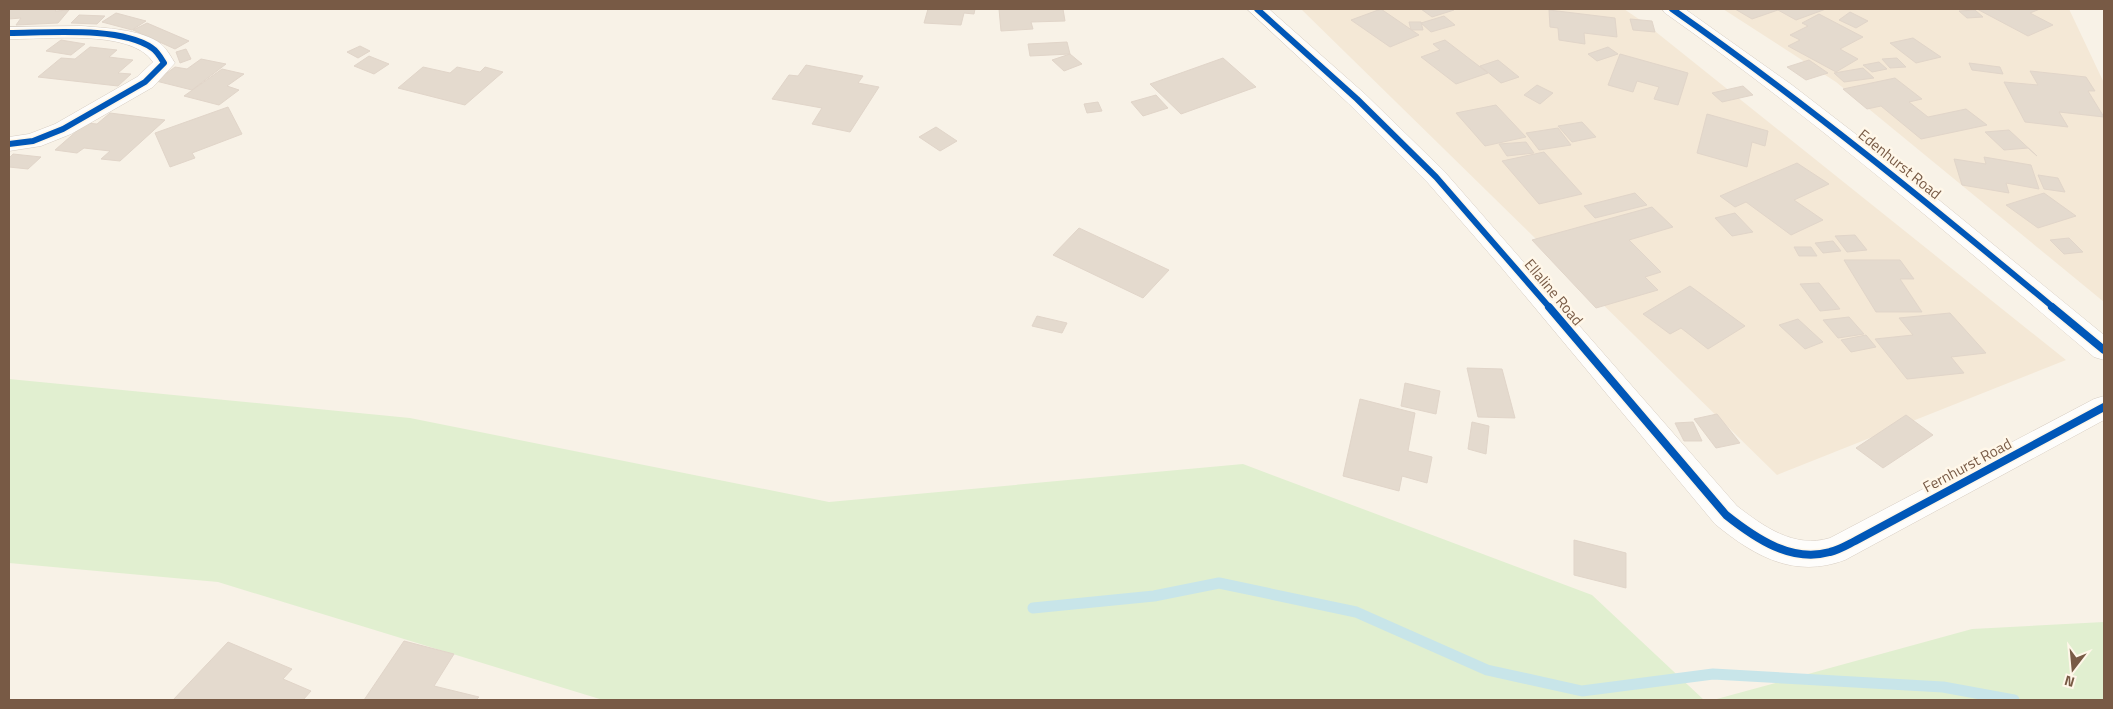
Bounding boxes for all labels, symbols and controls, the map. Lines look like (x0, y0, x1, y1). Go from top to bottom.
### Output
street label: Edenhurst Road (1854, 123, 1946, 205)
street label: Ellaline Road (1519, 254, 1589, 330)
street label: Fernhurst Road (1918, 432, 2016, 498)
north arrow (2048, 644, 2098, 694)
text: N (2062, 671, 2077, 693)

